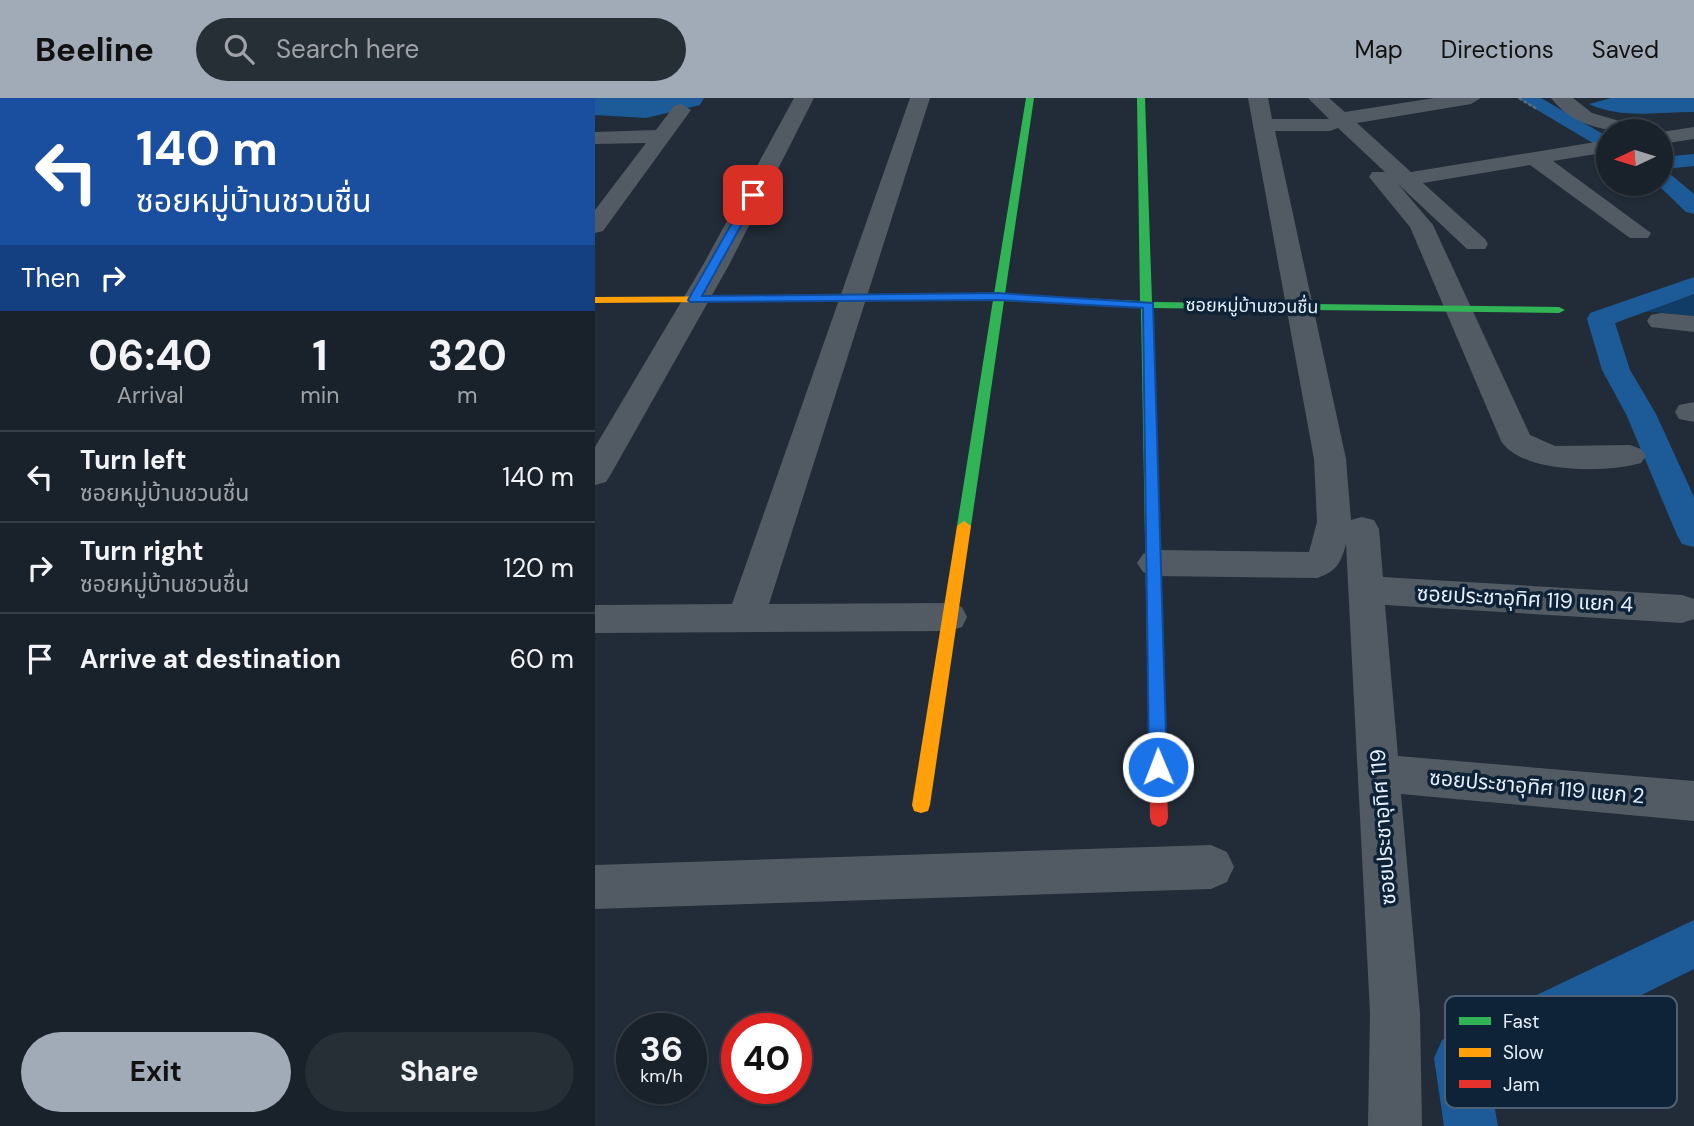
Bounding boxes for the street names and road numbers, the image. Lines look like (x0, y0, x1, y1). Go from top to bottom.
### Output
street label: ซอยหมู่บ้านชวนชื่น (1186, 292, 1319, 319)
street label: ซอยประชาอุทิศ 119 แยก 4 (1416, 579, 1634, 619)
street label: ซอยประชาอุทิศ 119 (1364, 748, 1402, 906)
street label: ซอยประชาอุทิศ 119 แยก 2 (1428, 764, 1646, 810)

